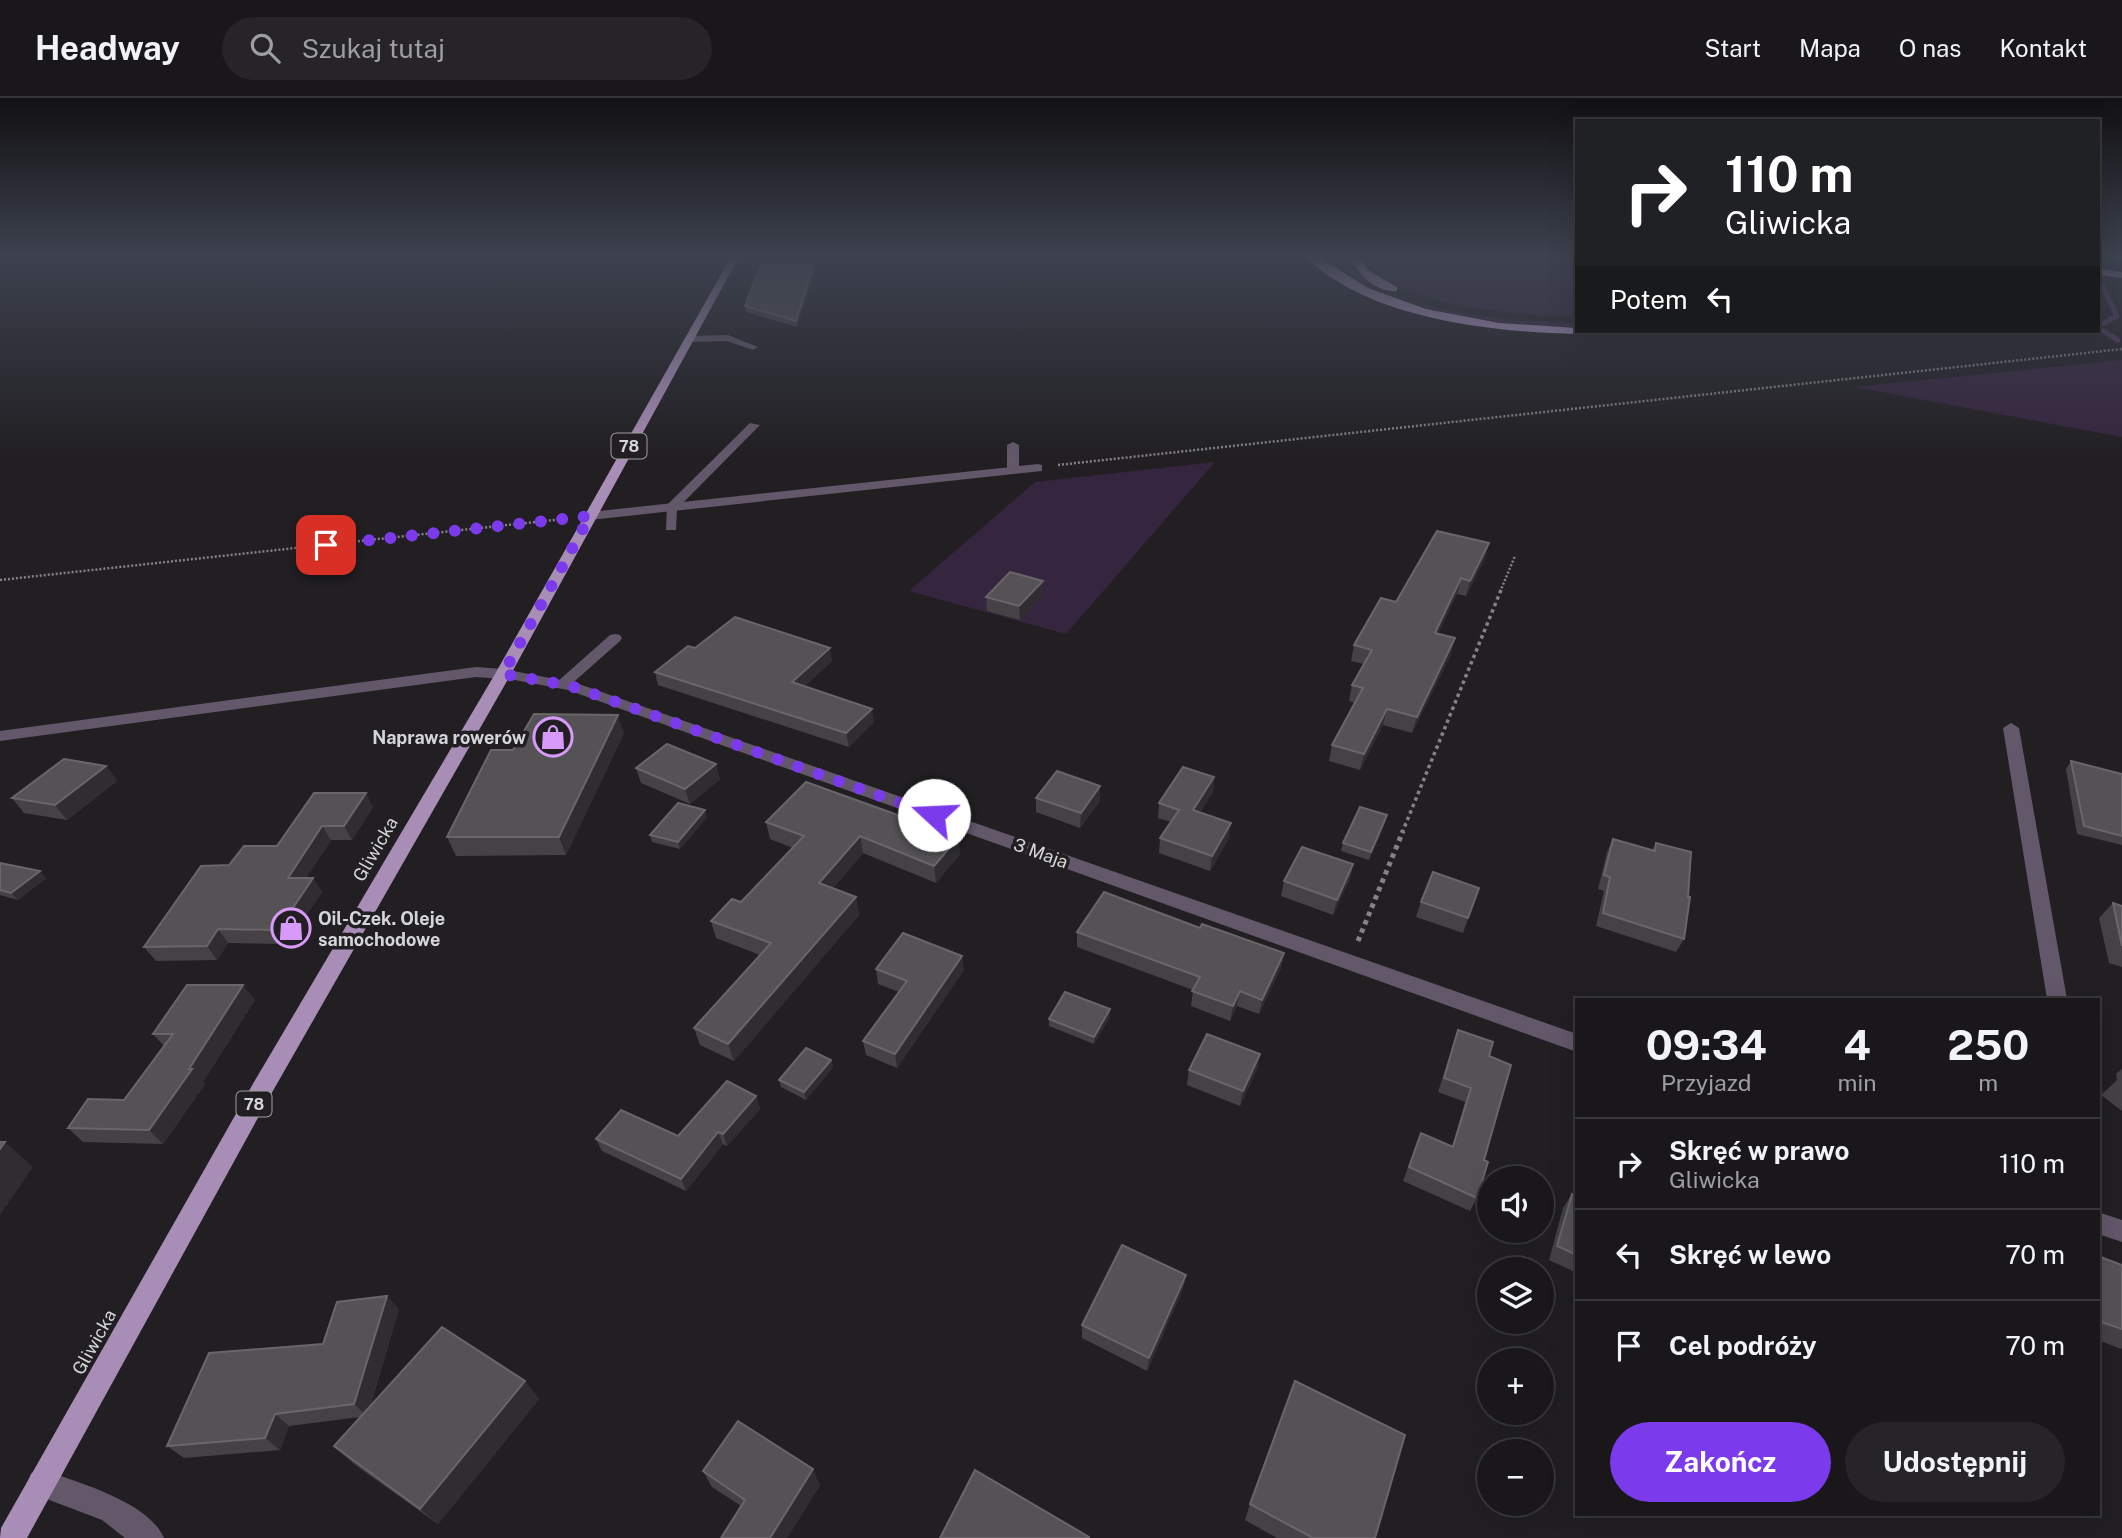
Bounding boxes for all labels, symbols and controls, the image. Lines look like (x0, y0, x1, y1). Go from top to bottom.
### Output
search box (222, 17, 712, 80)
text: Headway (35, 29, 180, 67)
icon: search (246, 29, 284, 67)
text: Szukaj tutaj (302, 33, 445, 64)
text: Start (1704, 34, 1761, 62)
text: Mapa (1799, 34, 1861, 62)
text: O nas (1899, 34, 1961, 62)
text: Kontakt (1999, 34, 2087, 62)
text: 110 m (1725, 145, 1853, 203)
icon: right (1610, 147, 1701, 238)
text: Gliwicka (1725, 204, 1851, 241)
icon: left (1701, 280, 1739, 318)
text: Potem (1610, 284, 1687, 315)
road number: 78 (612, 434, 646, 458)
pin (296, 515, 356, 575)
icon: arrive (307, 526, 345, 564)
shop icon: Naprawa rowerów (532, 716, 574, 758)
place label: Naprawa rowerów (372, 727, 526, 748)
position arrow (897, 778, 971, 852)
street label: Gliwicka (348, 813, 402, 885)
street label: 3 Maja (1011, 834, 1071, 872)
shop icon: Oil-Czek. Oleje samochodowe (270, 907, 312, 949)
place label: Oil-Czek. Oleje samochodowe (318, 908, 445, 950)
text: 09:34 (1646, 1020, 1767, 1069)
text: 4 (1843, 1020, 1871, 1069)
text: 250 (1947, 1020, 2029, 1069)
text: Przyjazd (1661, 1069, 1751, 1096)
text: min (1838, 1069, 1877, 1096)
text: m (1978, 1069, 1998, 1096)
road number: 78 (236, 1092, 272, 1116)
text: Skręć w prawo (1669, 1135, 1849, 1166)
icon: right (1610, 1145, 1648, 1183)
text: 110 m (1999, 1148, 2065, 1179)
map controls (1477, 1166, 1554, 1516)
button: sound (1477, 1166, 1554, 1243)
text: Gliwicka (1669, 1166, 1760, 1193)
icon: left (1610, 1236, 1648, 1274)
text: Skręć w lewo (1669, 1239, 1831, 1270)
text: 70 m (2005, 1239, 2065, 1270)
button: layers (1477, 1257, 1554, 1334)
street label: Gliwicka (68, 1306, 120, 1378)
icon: arrive (1610, 1327, 1648, 1365)
text: Cel podróży (1669, 1330, 1817, 1361)
text: 70 m (2005, 1330, 2065, 1361)
button: + (1477, 1348, 1554, 1425)
button: Zakończ (1610, 1422, 1831, 1502)
button: Udostępnij (1845, 1422, 2065, 1502)
button: − (1477, 1439, 1554, 1516)

